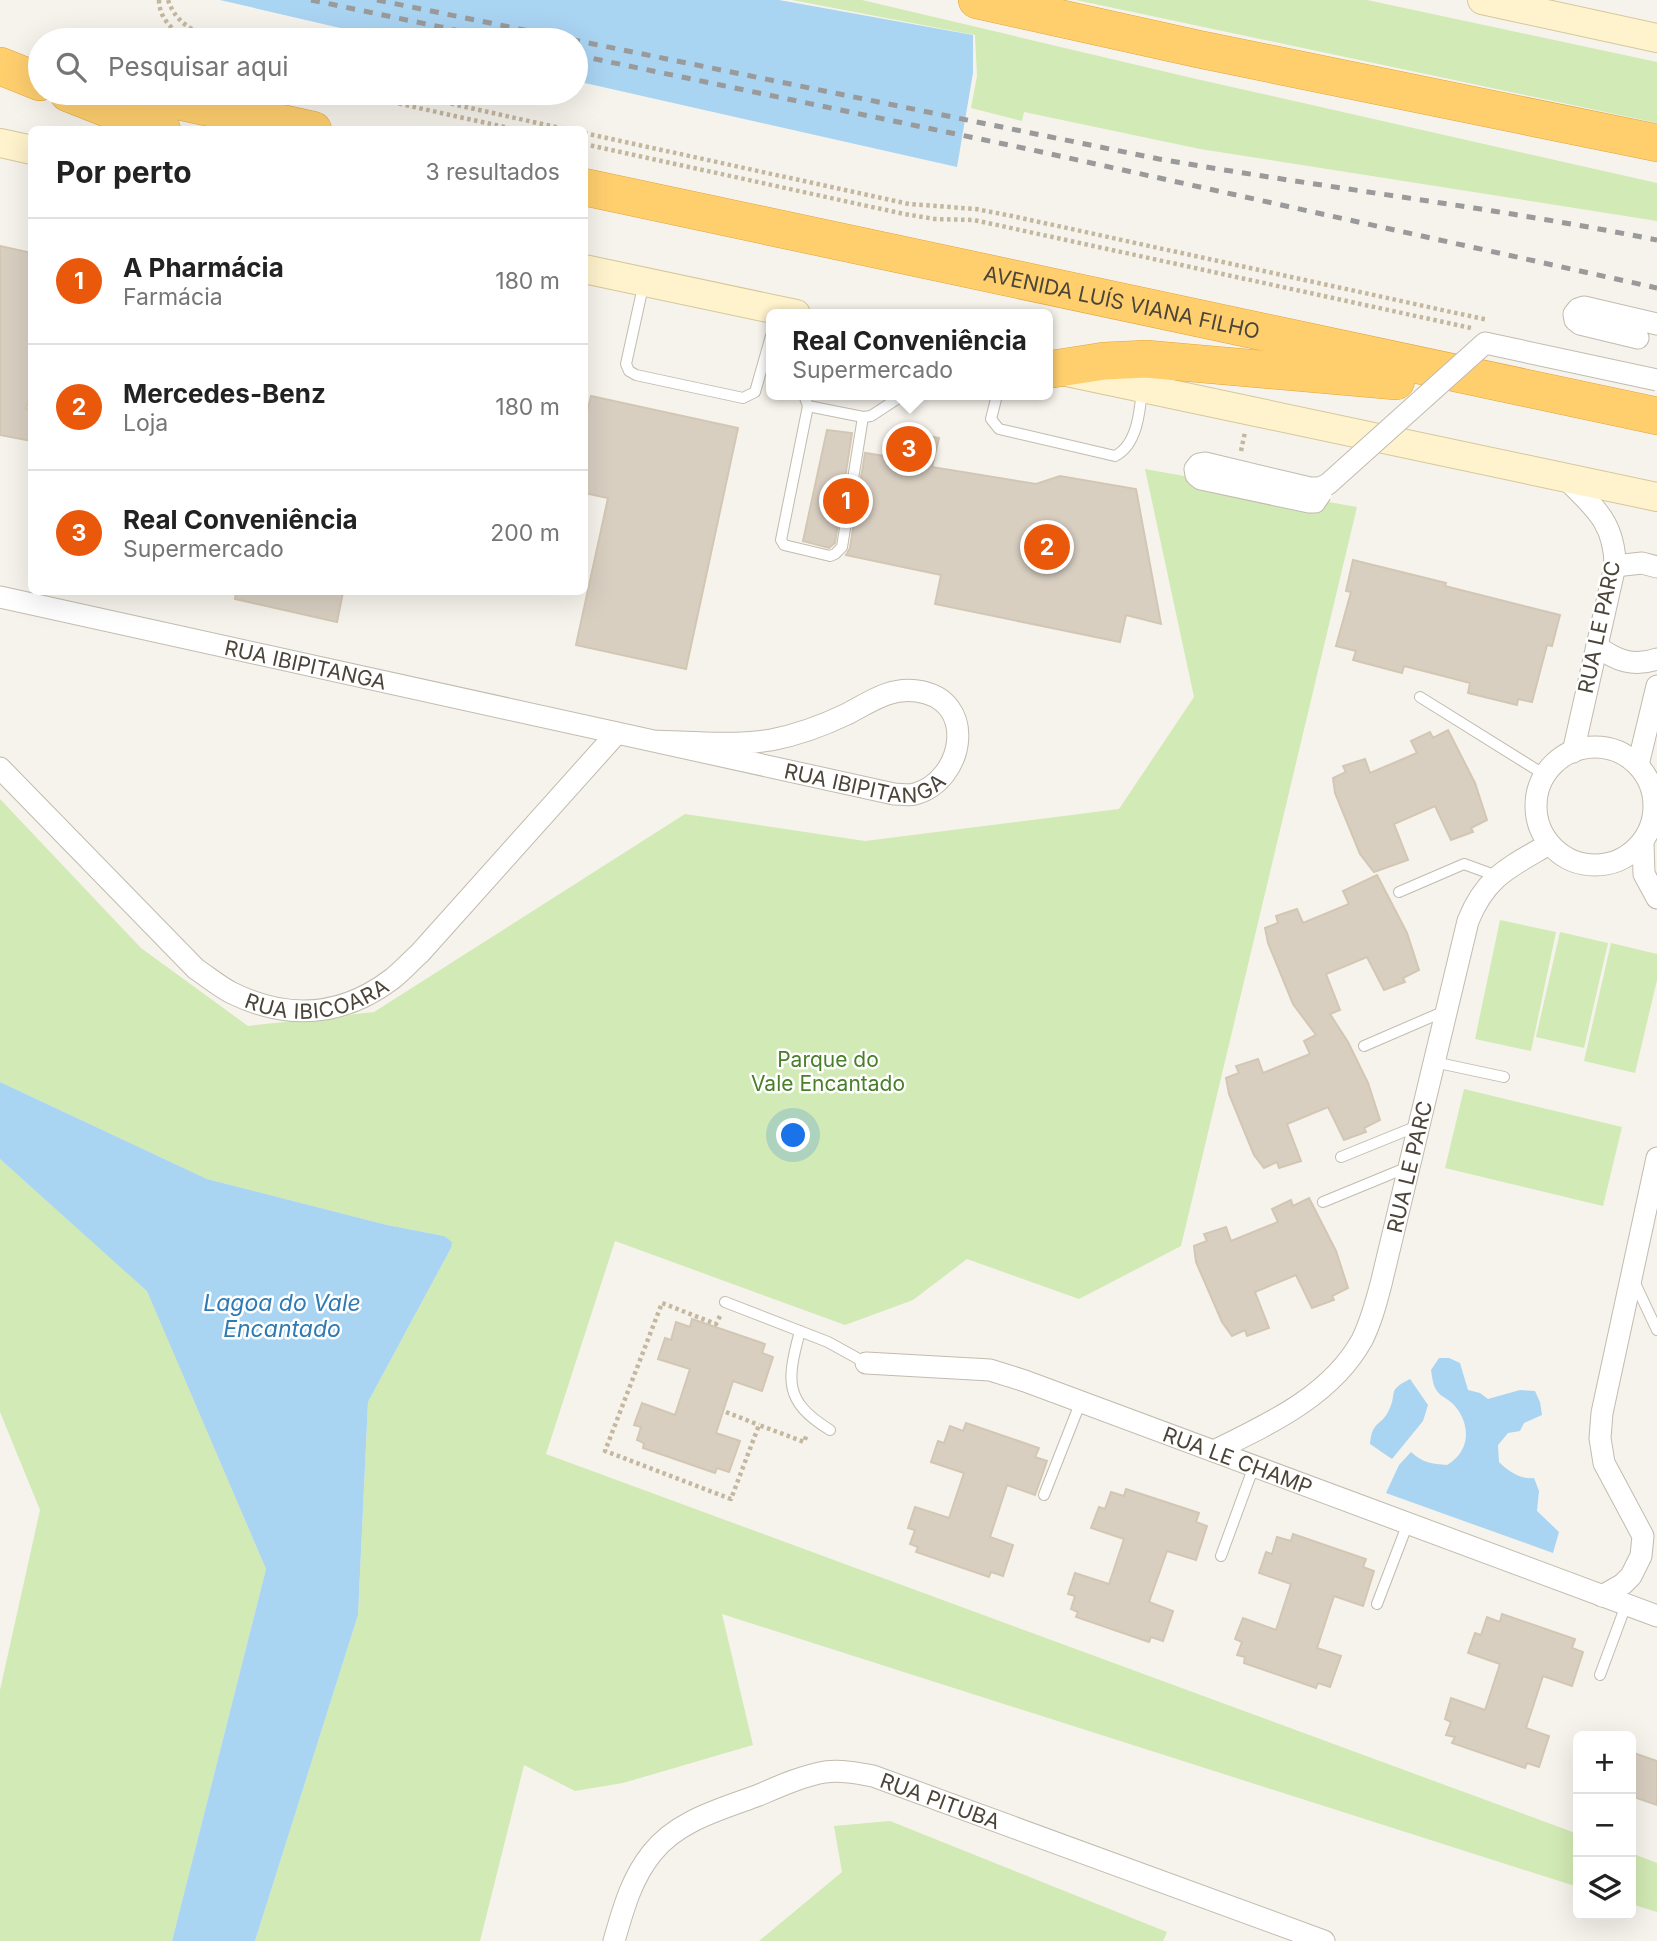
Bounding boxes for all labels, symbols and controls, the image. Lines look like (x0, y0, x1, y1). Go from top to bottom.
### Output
search box (28, 28, 588, 105)
icon: search (52, 48, 90, 86)
text: Pesquisar aqui (108, 51, 289, 82)
text: Por perto (56, 154, 192, 190)
text: 3 resultados (425, 158, 560, 186)
text: A Pharmácia (123, 252, 284, 283)
street label: AVENIDA LUÍS VIANA FILHO (982, 260, 1262, 343)
text: 1 (74, 267, 84, 295)
text: 180 m (495, 267, 560, 295)
text: Farmácia (123, 283, 223, 311)
popup (766, 309, 1053, 400)
text: Real Conveniência (792, 325, 1027, 356)
text: Supermercado (792, 356, 953, 384)
text: Mercedes-Benz (123, 378, 326, 409)
text: 2 (72, 393, 86, 421)
text: 180 m (495, 393, 560, 421)
text: Loja (123, 409, 168, 437)
pin: 3 (886, 423, 932, 475)
pin: 1 (823, 475, 869, 527)
text: Real Conveniência (123, 504, 358, 535)
text: 3 (72, 519, 86, 547)
text: 200 m (490, 519, 560, 547)
pin: 2 (1024, 521, 1070, 573)
text: Supermercado (123, 535, 284, 563)
street label: RUA LE PARC (1573, 558, 1625, 696)
street label: RUA IBIPITANGA (222, 634, 389, 694)
street label: RUA IBIPITANGA (782, 758, 950, 808)
street label: RUA IBICOARA (242, 973, 393, 1023)
park label: Parque do Vale Encantado (751, 1047, 905, 1096)
street label: RUA LE PARC (1381, 1098, 1437, 1235)
your location (776, 1118, 810, 1152)
water label: Lagoa do Vale Encantado (203, 1289, 361, 1343)
street label: RUA LE CHAMP (1160, 1421, 1316, 1499)
map controls (1573, 1731, 1636, 1920)
button: + (1573, 1731, 1636, 1794)
street label: RUA PITUBA (877, 1767, 1004, 1834)
button: − (1573, 1794, 1636, 1857)
button: layers (1573, 1857, 1636, 1920)

